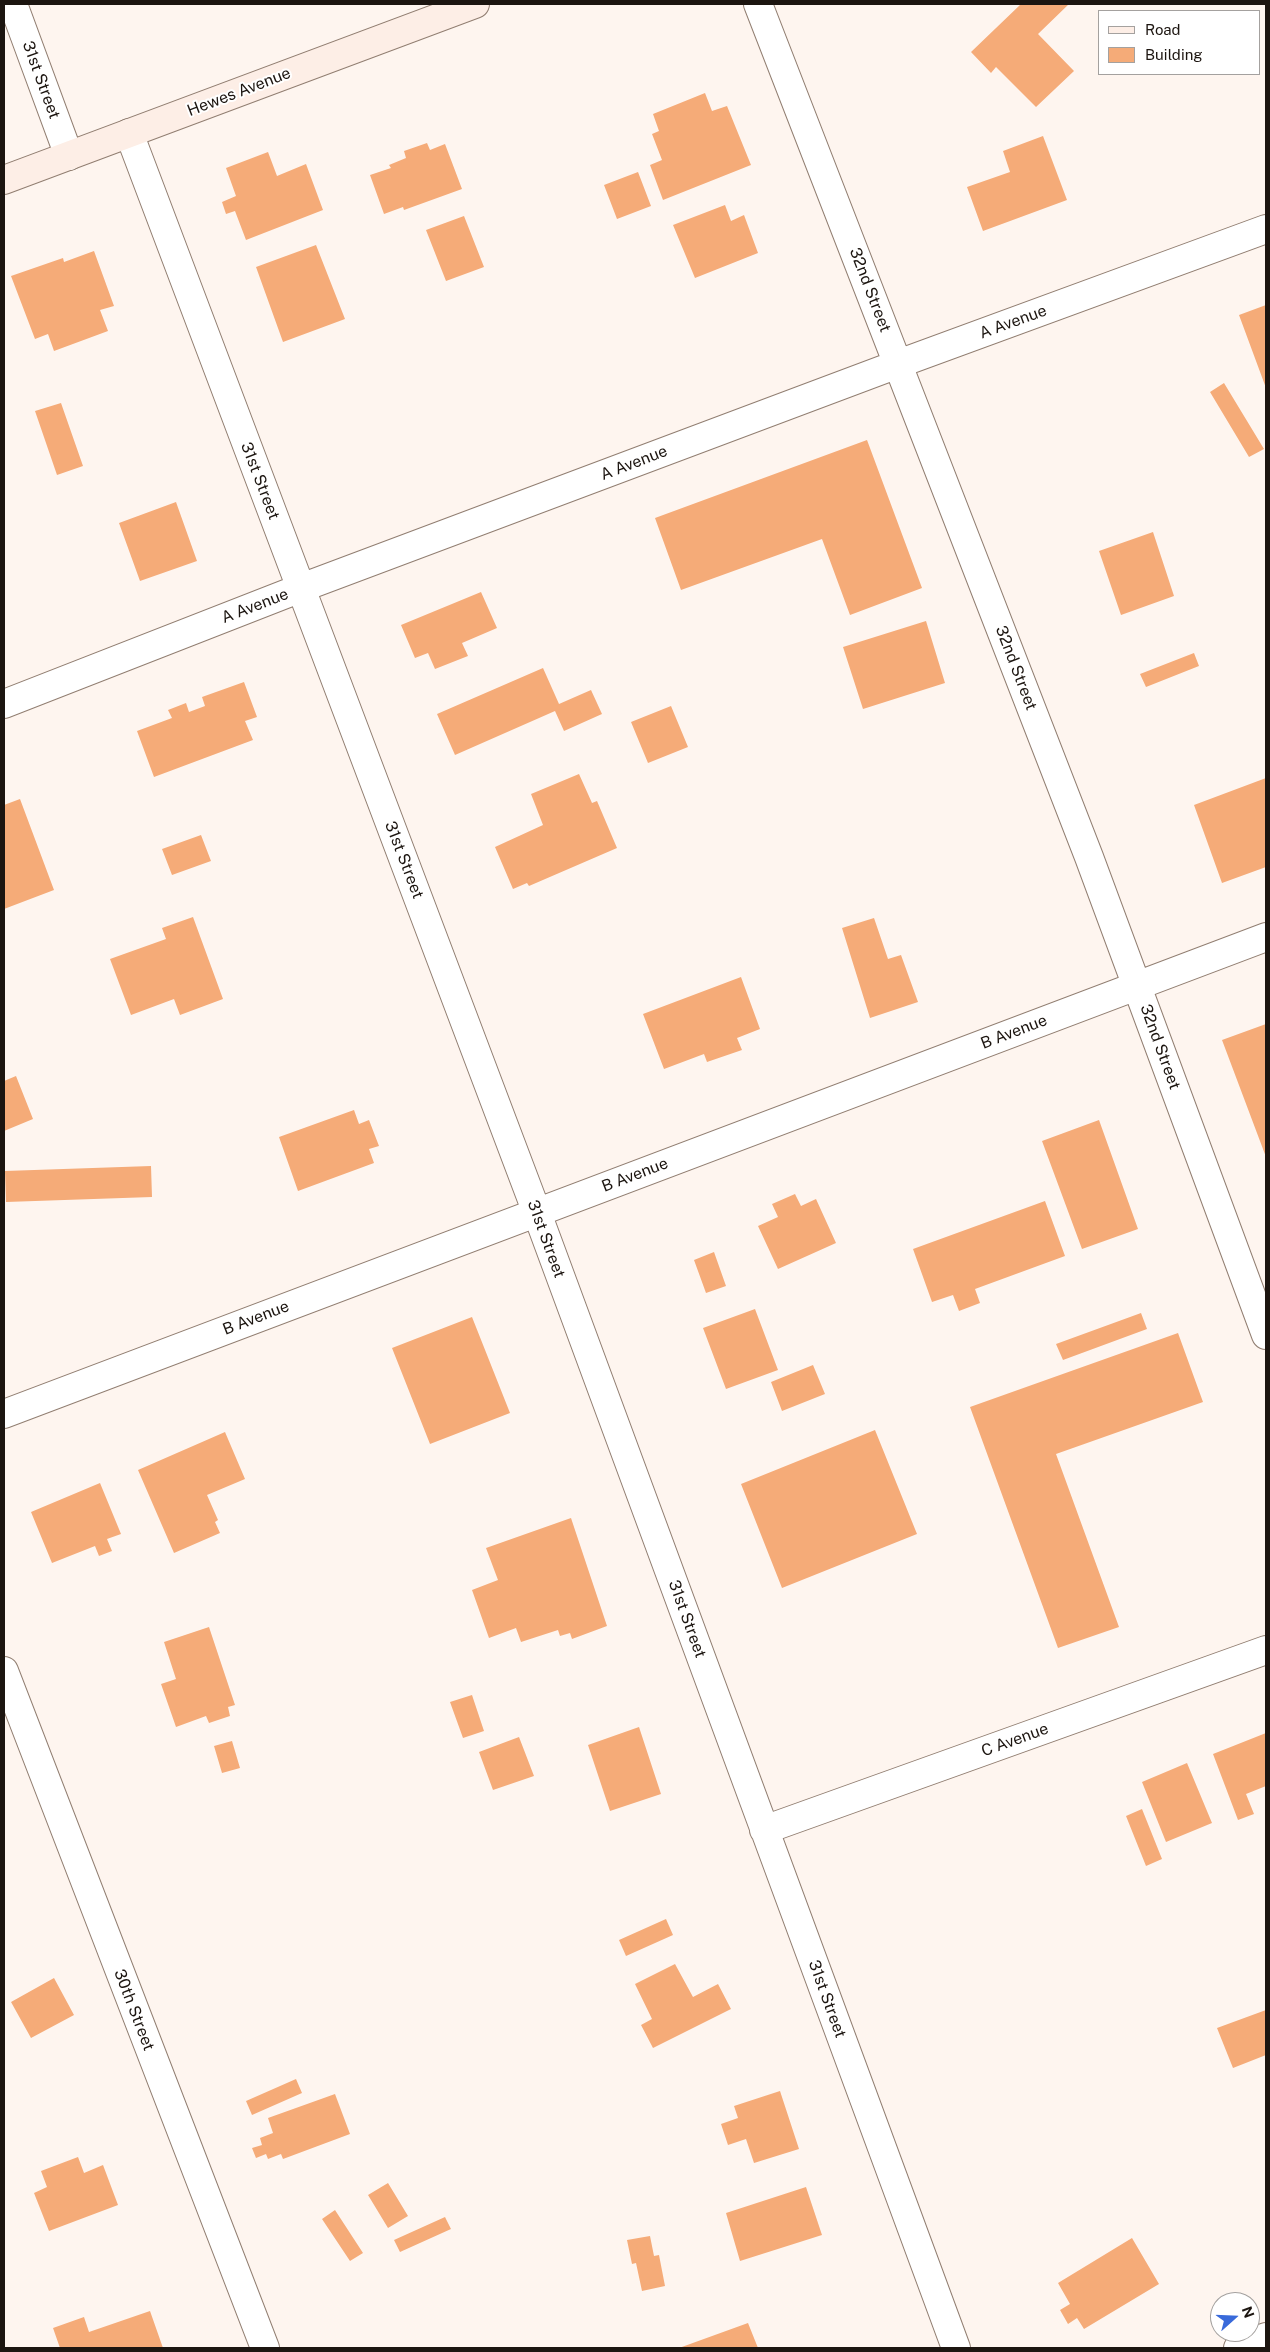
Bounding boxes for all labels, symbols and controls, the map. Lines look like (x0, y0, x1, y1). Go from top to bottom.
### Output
legend (1098, 10, 1260, 75)
text: Road (1145, 21, 1181, 38)
street label: 31st Street (18, 38, 64, 122)
text: Building (1145, 46, 1203, 63)
street label: Hewes Avenue (185, 63, 293, 121)
street label: 32nd Street (845, 245, 895, 335)
street label: A Avenue (977, 301, 1049, 343)
street label: 31st Street (236, 440, 284, 522)
street label: A Avenue (598, 441, 670, 485)
street label: A Avenue (219, 584, 291, 628)
street label: 32nd Street (991, 623, 1041, 713)
street label: 31st Street (380, 819, 428, 901)
street label: 32nd Street (1136, 1002, 1184, 1092)
street label: B Avenue (978, 1011, 1050, 1053)
street label: B Avenue (599, 1154, 671, 1196)
street label: 31st Street (523, 1197, 569, 1281)
street label: B Avenue (220, 1297, 292, 1339)
street label: 31st Street (664, 1577, 710, 1661)
street label: C Avenue (979, 1719, 1051, 1761)
street label: 31st Street (804, 1957, 850, 2041)
street label: 30th Street (110, 1966, 158, 2054)
north arrow (1210, 2292, 1260, 2342)
text: N (1239, 2304, 1258, 2320)

